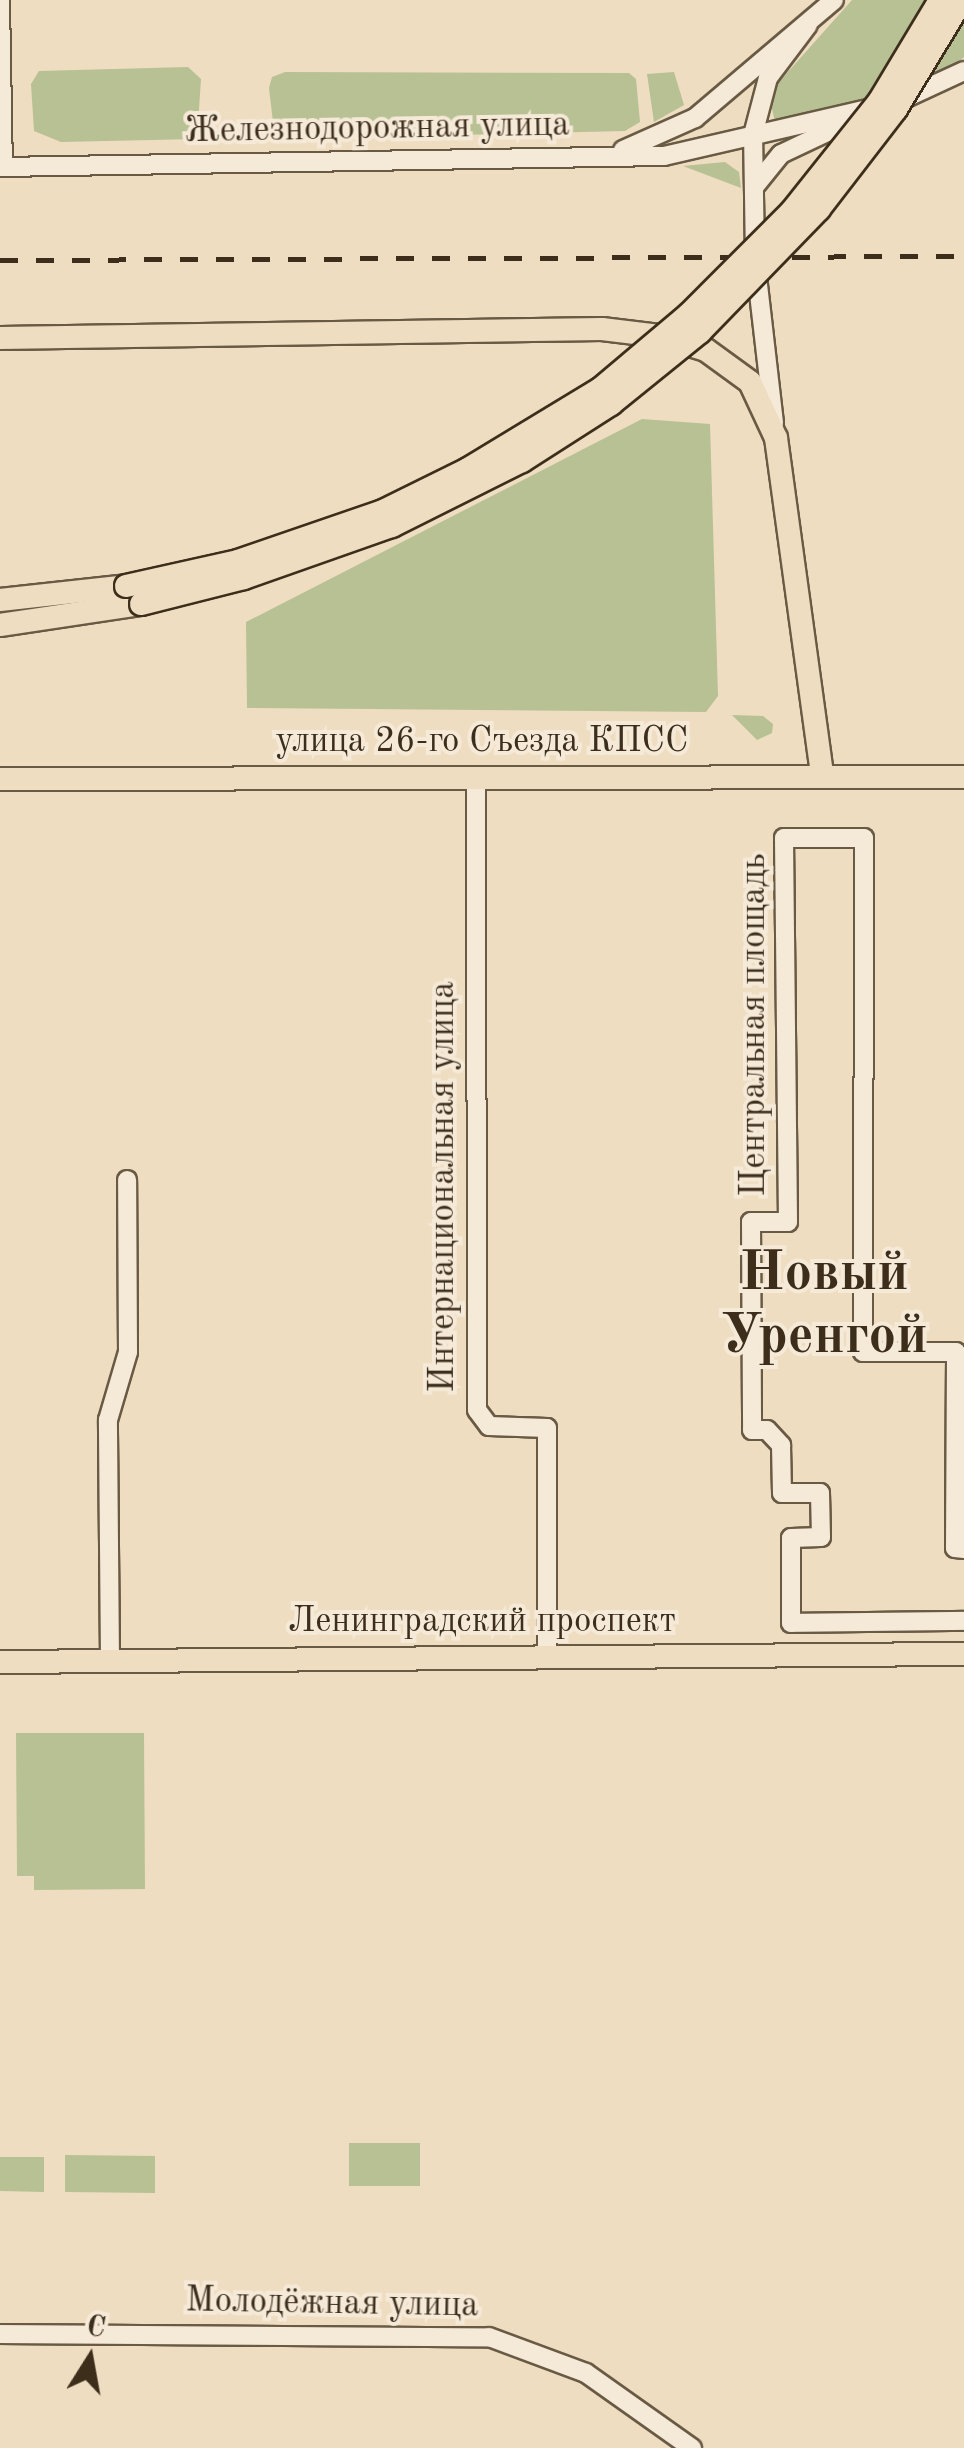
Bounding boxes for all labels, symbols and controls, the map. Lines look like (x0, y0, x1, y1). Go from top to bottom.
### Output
street label: Железнодорожная улица (184, 105, 570, 153)
street label: улица 26-го Съезда КПСС (276, 721, 688, 763)
street label: Центральная площадь (734, 853, 776, 1197)
street label: Интернациональная улица (423, 981, 465, 1393)
district label: Новый Уренгой (720, 1241, 928, 1370)
street label: Ленинградский проспект (288, 1601, 676, 1643)
street label: Молодёжная улица (185, 2280, 479, 2328)
north arrow (40, 2308, 140, 2408)
text: С (84, 2313, 107, 2344)

